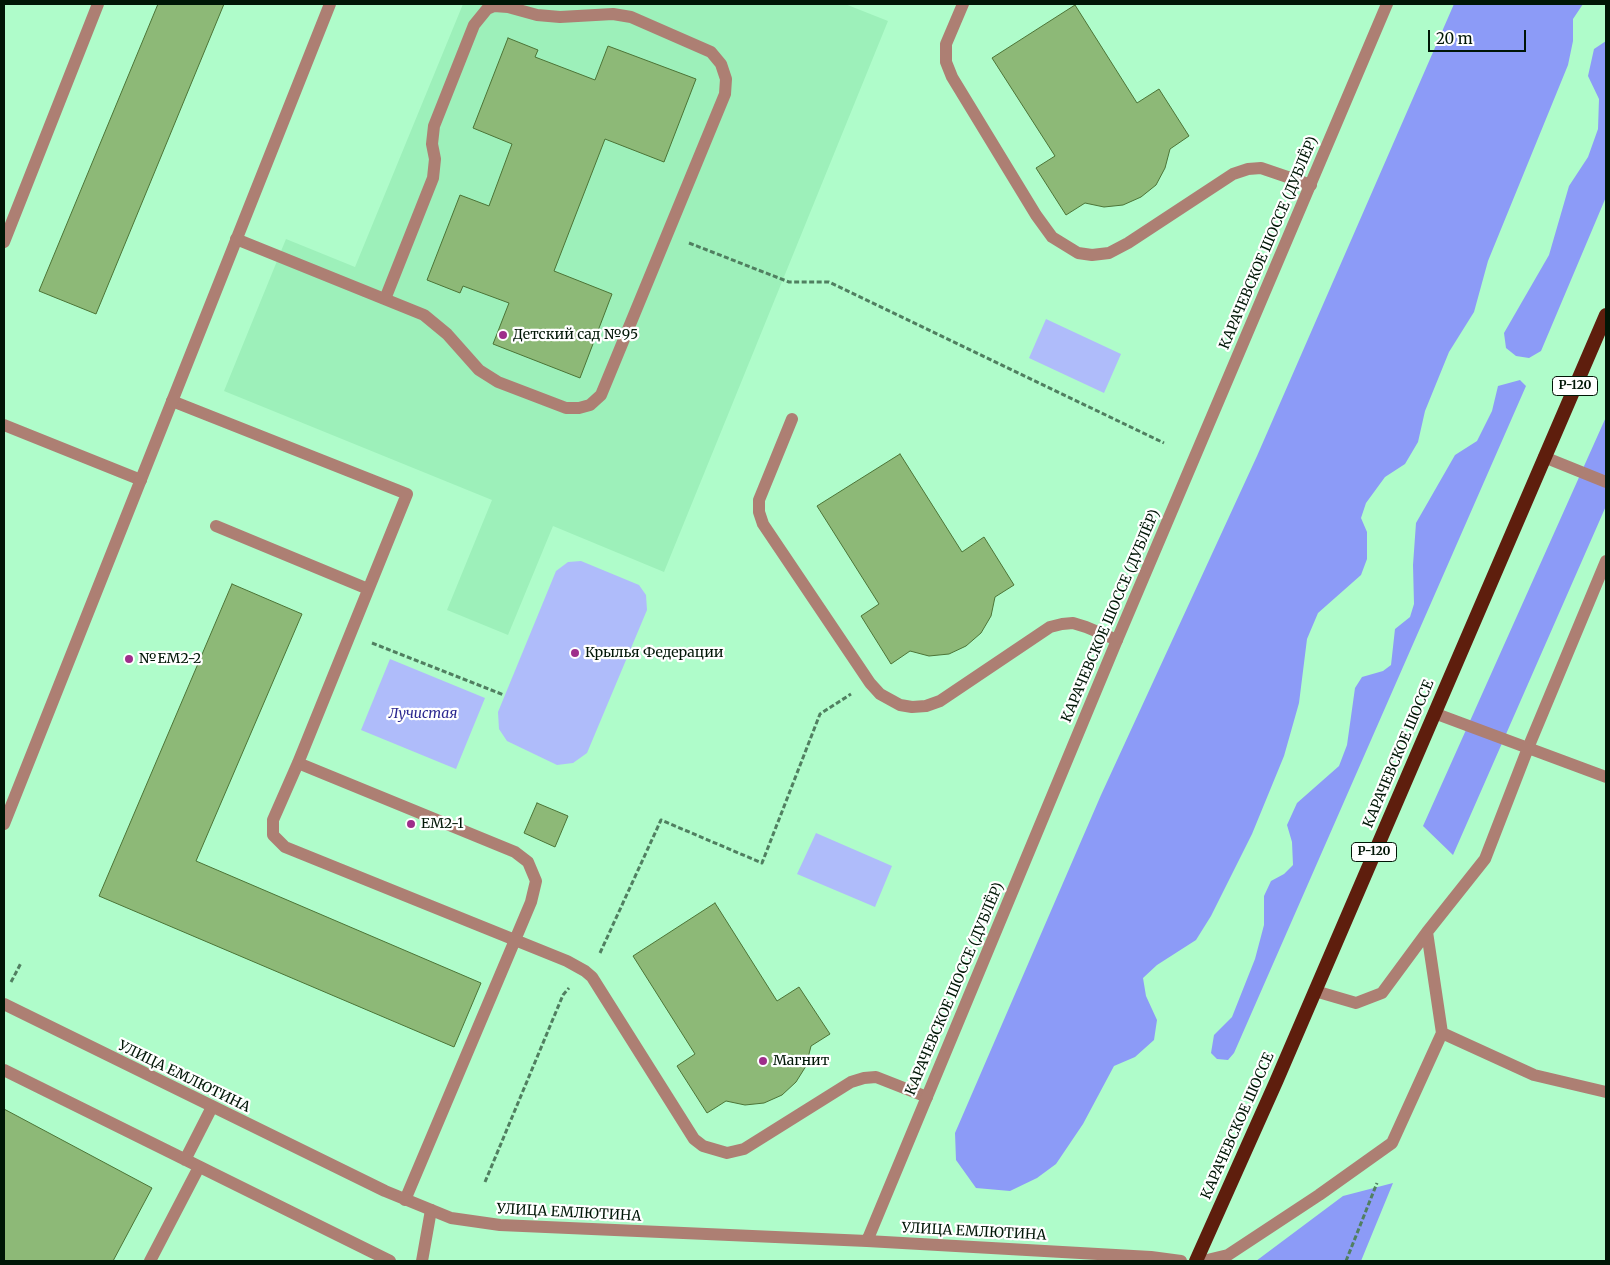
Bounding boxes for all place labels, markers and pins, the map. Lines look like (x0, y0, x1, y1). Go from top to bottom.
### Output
place label: Детский сад №95 (513, 327, 638, 343)
marker: Детский сад №95 (497, 329, 509, 341)
place label: Крылья Федерации (585, 645, 723, 661)
marker: Крылья Федерации (569, 647, 581, 659)
place label: №ЕМ2-2 (139, 651, 201, 667)
marker: №ЕМ2-2 (123, 653, 135, 665)
place label: ЕМ2-1 (421, 816, 464, 832)
marker: ЕМ2-1 (405, 818, 417, 830)
place label: Магнит (773, 1053, 829, 1069)
marker: Магнит (757, 1055, 769, 1067)

